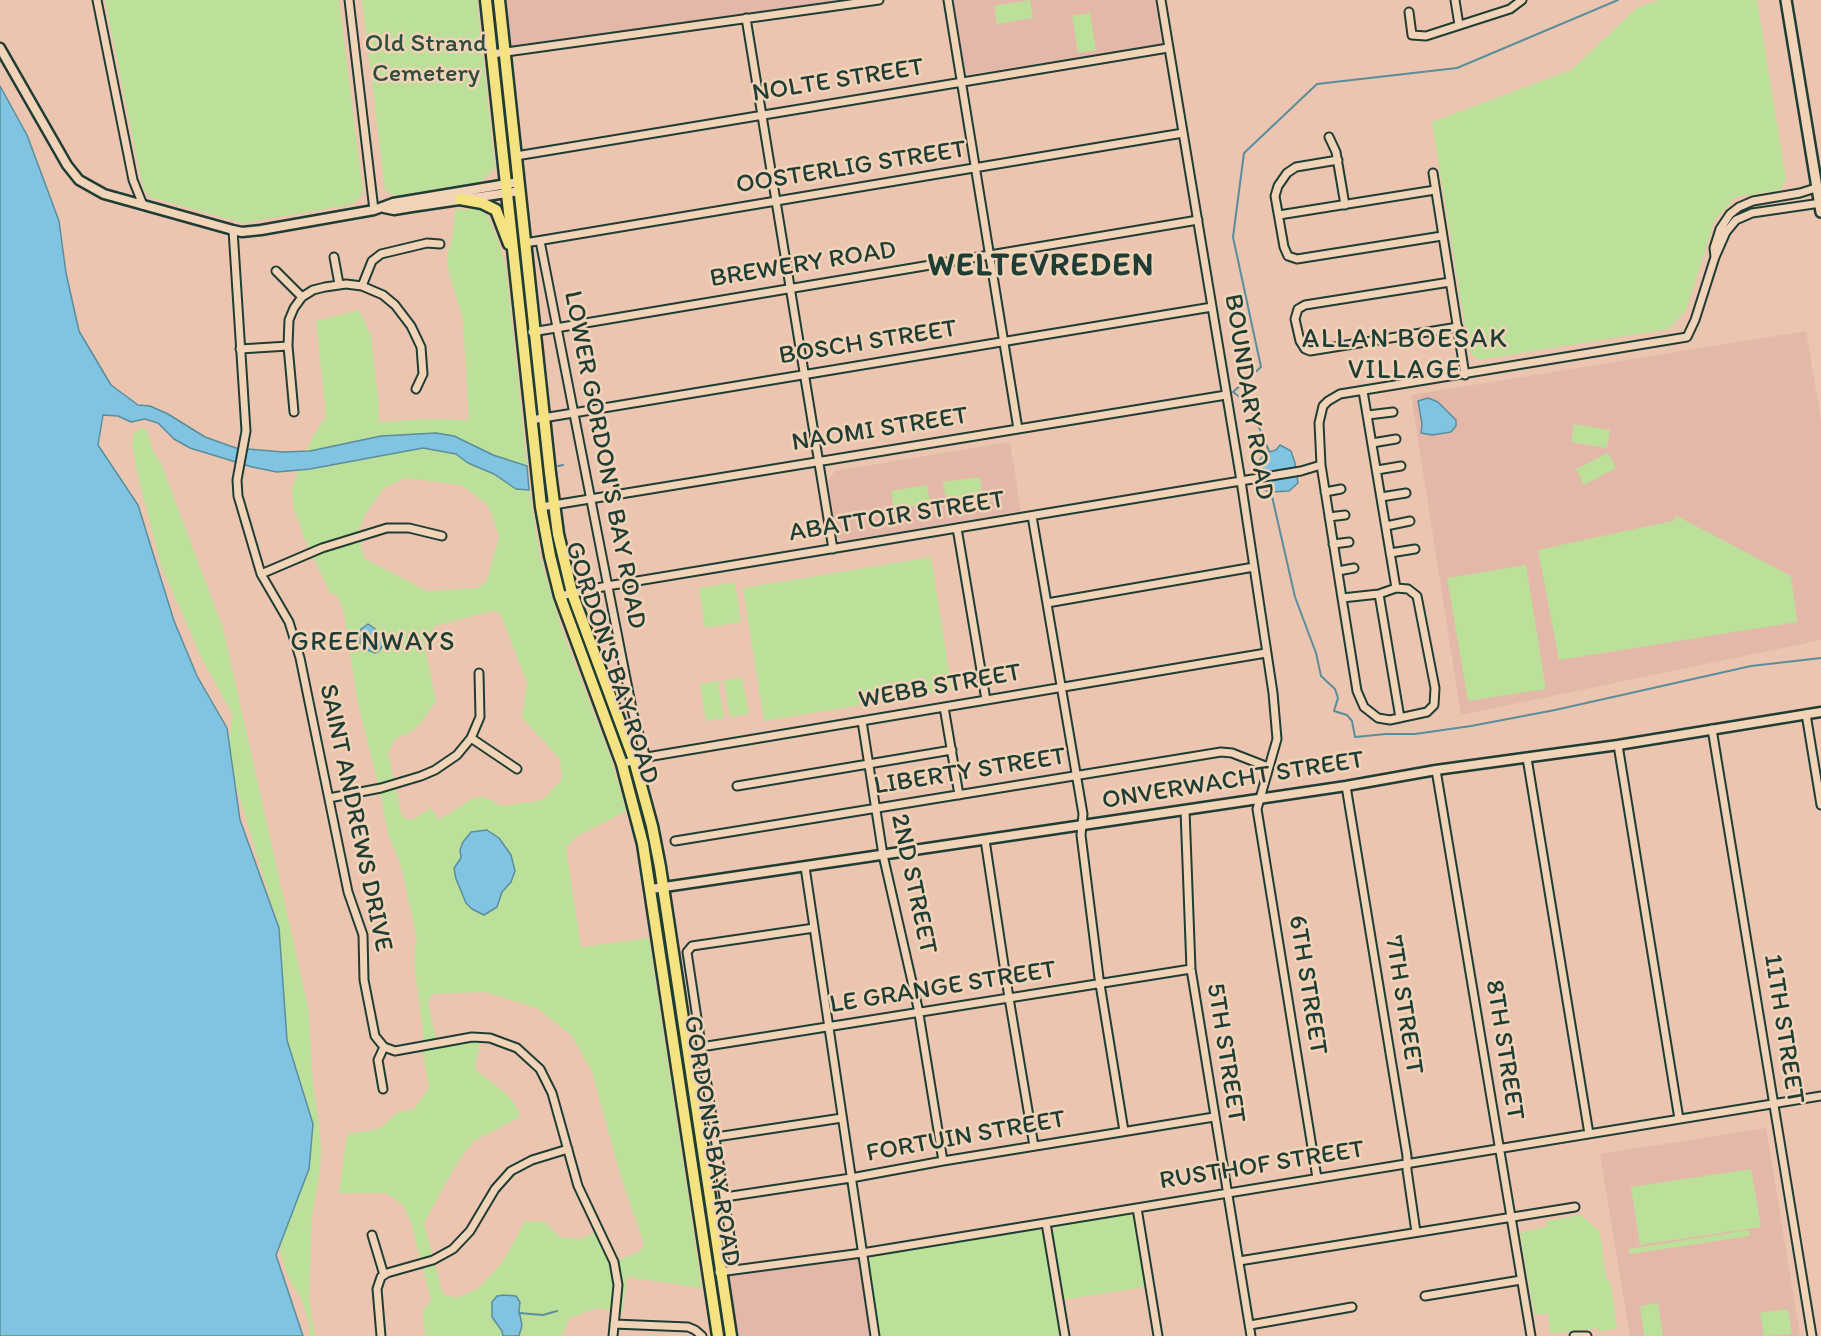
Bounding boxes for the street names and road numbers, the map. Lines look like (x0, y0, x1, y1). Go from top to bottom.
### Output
street label: NOLTE STREET (750, 52, 926, 110)
street label: OOSTERLIG STREET (734, 134, 968, 202)
street label: BREWERY ROAD (708, 235, 898, 295)
street label: LOWER GORDON'S BAY ROAD (556, 288, 652, 632)
street label: BOUNDARY ROAD (1216, 292, 1280, 502)
street label: BOSCH STREET (777, 314, 959, 372)
street label: NAOMI STREET (790, 401, 970, 459)
street label: ABATTOIR STREET (787, 485, 1007, 549)
street label: GORDON'S BAY ROAD (557, 538, 665, 788)
street label: WEBB STREET (856, 657, 1024, 717)
street label: SAINT ANDREWS DRIVE (311, 681, 399, 955)
street label: LIBERTY STREET (872, 741, 1068, 803)
street label: ONVERWACHT STREET (1100, 745, 1366, 817)
street label: 2ND STREET (883, 811, 943, 957)
street label: 6TH STREET (1281, 913, 1333, 1057)
street label: 7TH STREET (1377, 933, 1429, 1077)
street label: 11TH STREET (1756, 952, 1810, 1106)
street label: LE GRANGE STREET (828, 955, 1058, 1021)
street label: 8TH STREET (1478, 978, 1530, 1122)
street label: 5TH STREET (1199, 981, 1251, 1125)
street label: GORDON'S BAY ROAD (676, 1013, 746, 1269)
street label: FORTUIN STREET (864, 1104, 1068, 1170)
street label: RUSTHOF STREET (1157, 1134, 1367, 1198)

